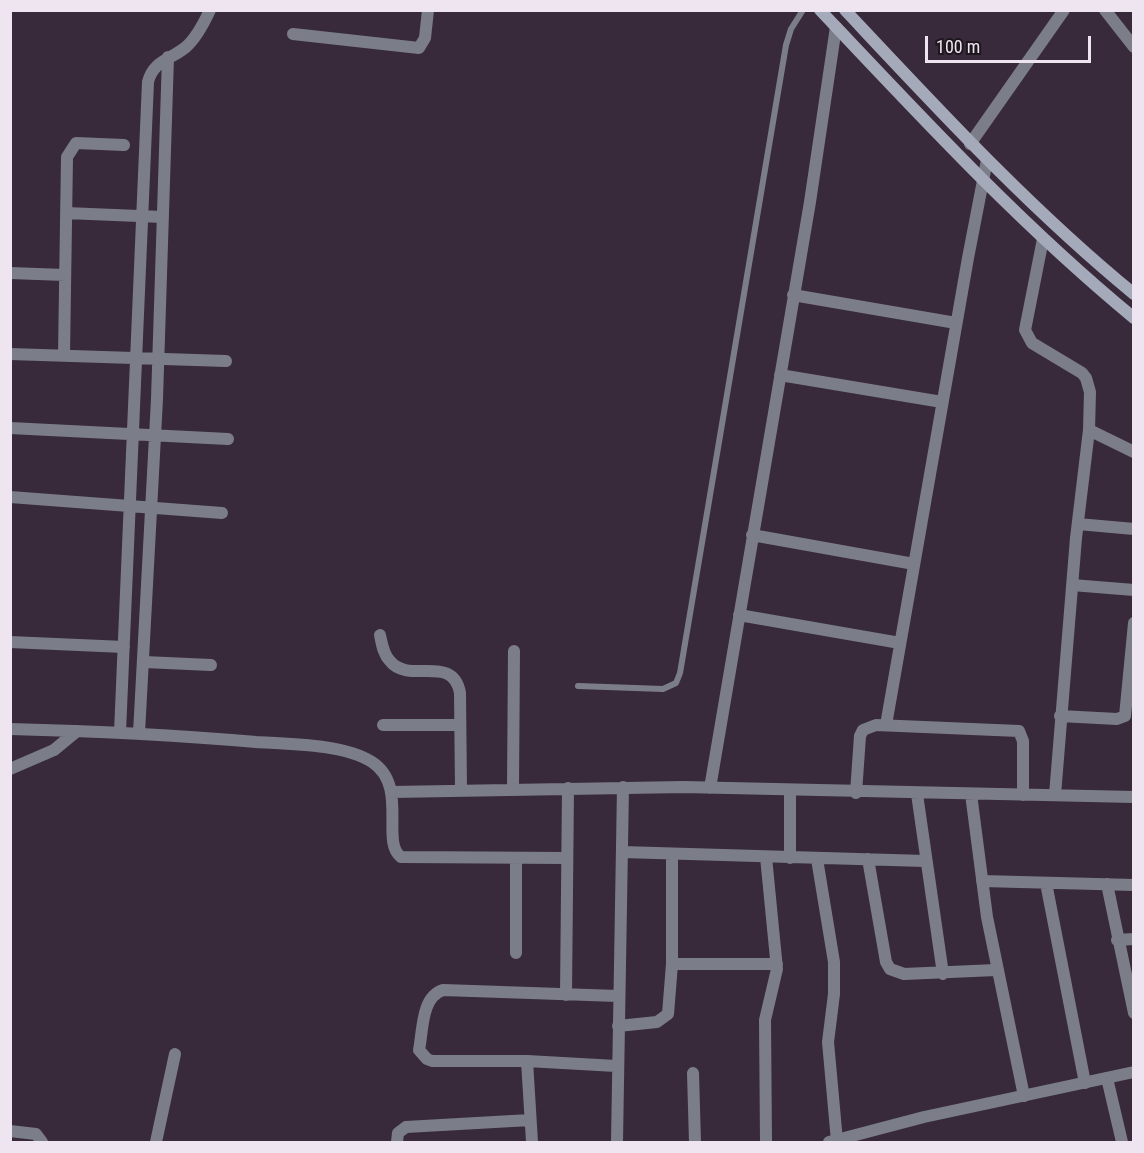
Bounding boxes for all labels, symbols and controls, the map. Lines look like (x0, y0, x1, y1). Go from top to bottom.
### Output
scale bar (928, 24, 1094, 62)
text: 100 m (936, 36, 980, 57)

